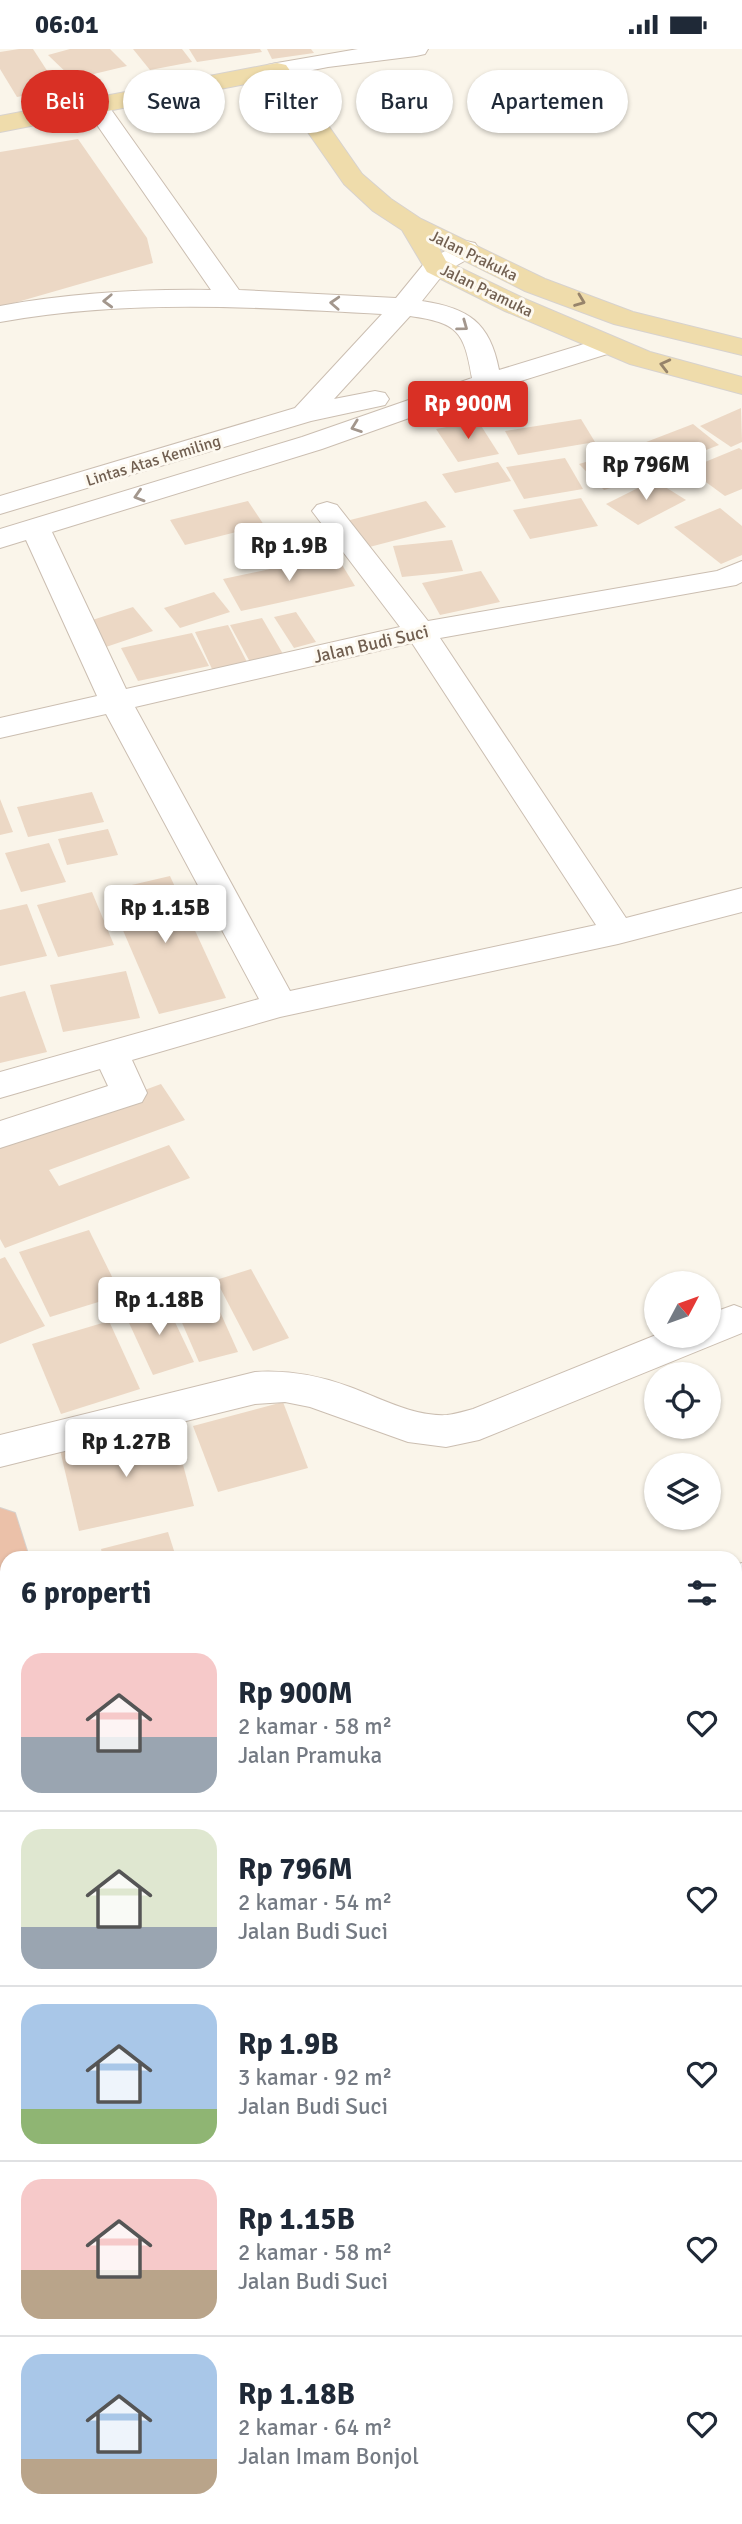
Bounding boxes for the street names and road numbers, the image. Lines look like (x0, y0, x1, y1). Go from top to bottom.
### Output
street label: Jalan Prakuka (426, 226, 521, 286)
street label: Jalan Pramuka (437, 260, 536, 322)
street label: Lintas Atas Kemiling (84, 431, 223, 491)
street label: Jalan Budi Suci (311, 620, 431, 668)

